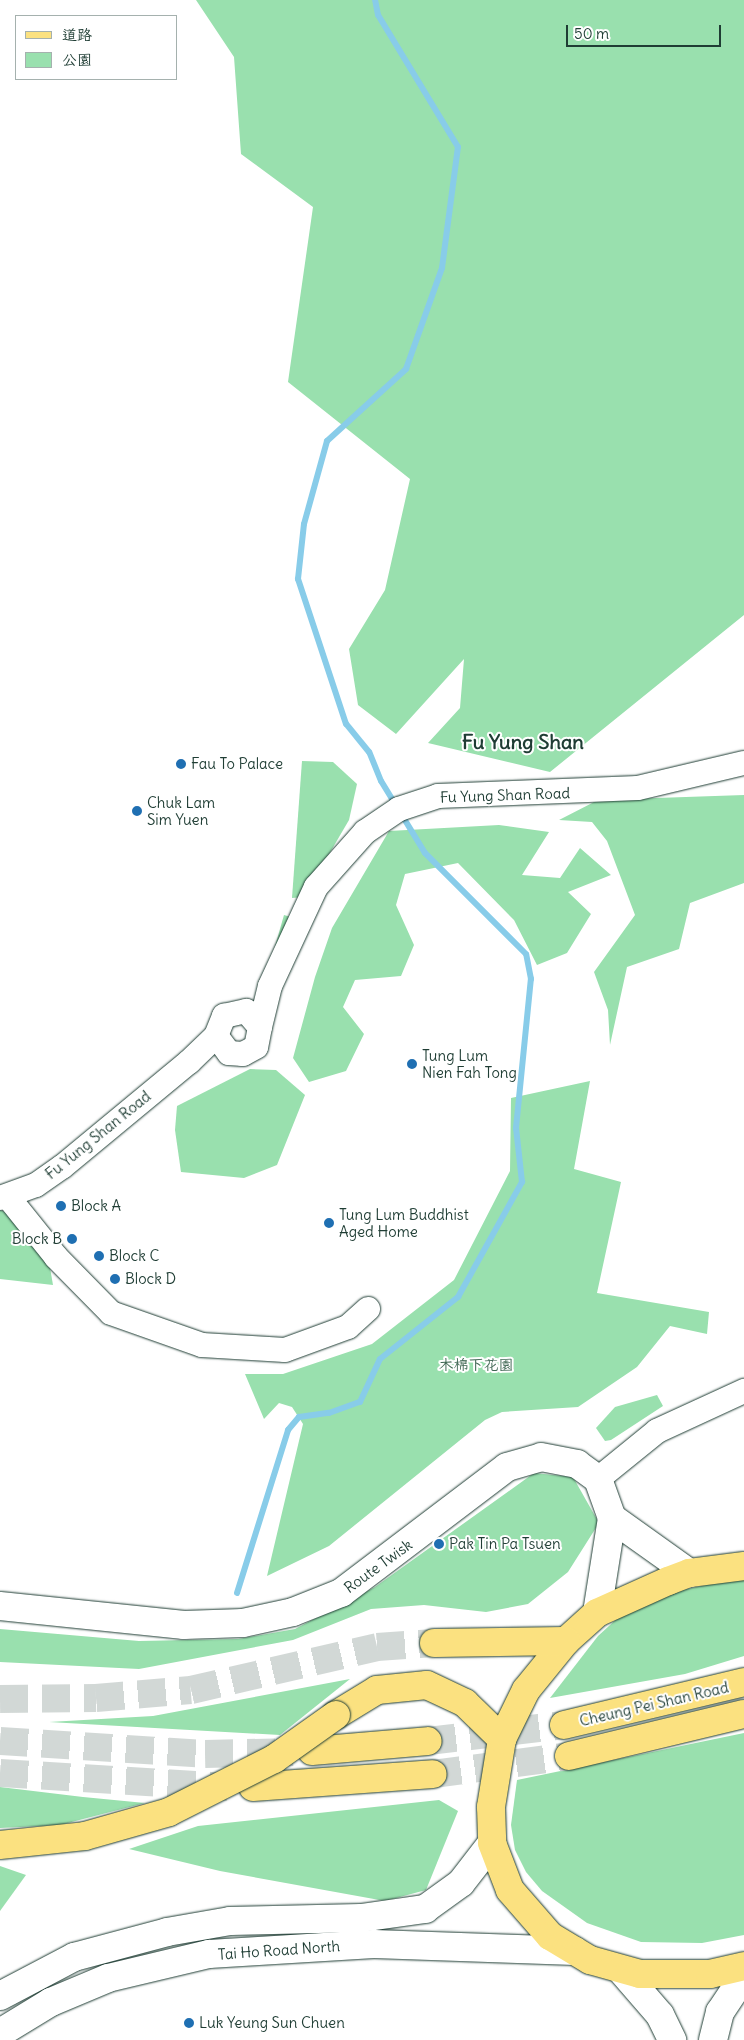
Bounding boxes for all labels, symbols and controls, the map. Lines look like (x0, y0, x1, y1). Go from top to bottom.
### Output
legend (15, 15, 178, 80)
scale bar (569, 15, 724, 47)
text: 50 m (574, 24, 609, 43)
text: 道路 (62, 25, 92, 44)
text: 公園 (62, 50, 92, 69)
district label: Fu Yung Shan (462, 729, 584, 753)
place label: Fau To Palace (191, 755, 283, 773)
marker: Fau To Palace (175, 758, 187, 770)
street label: Fu Yung Shan Road (440, 784, 570, 806)
place label: Chuk Lam Sim Yuen (147, 793, 215, 828)
marker: Chuk Lam Sim Yuen (131, 805, 143, 817)
place label: Tung Lum Nien Fah Tong (422, 1046, 517, 1081)
marker: Tung Lum Nien Fah Tong (406, 1058, 418, 1070)
street label: Fu Yung Shan Road (42, 1087, 154, 1183)
place label: Block A (71, 1197, 121, 1215)
marker: Block A (55, 1200, 67, 1212)
place label: Tung Lum Buddhist Aged Home (339, 1205, 469, 1240)
marker: Tung Lum Buddhist Aged Home (323, 1217, 335, 1229)
place label: Block B (12, 1230, 62, 1248)
marker: Block B (66, 1233, 78, 1245)
place label: Block C (109, 1247, 159, 1265)
marker: Block C (93, 1250, 105, 1262)
place label: Block D (125, 1270, 176, 1288)
marker: Block D (109, 1273, 121, 1285)
park label: 木棉下花園 (439, 1356, 513, 1374)
street label: Route Twisk (340, 1535, 416, 1597)
place label: Pak Tin Pa Tsuen (449, 1535, 561, 1553)
marker: Pak Tin Pa Tsuen (433, 1538, 445, 1550)
street label: Cheung Pei Shan Road (578, 1678, 730, 1730)
street label: Tai Ho Road North (217, 1937, 341, 1963)
place label: Luk Yeung Sun Chuen (199, 2014, 345, 2032)
marker: Luk Yeung Sun Chuen (183, 2017, 195, 2029)

